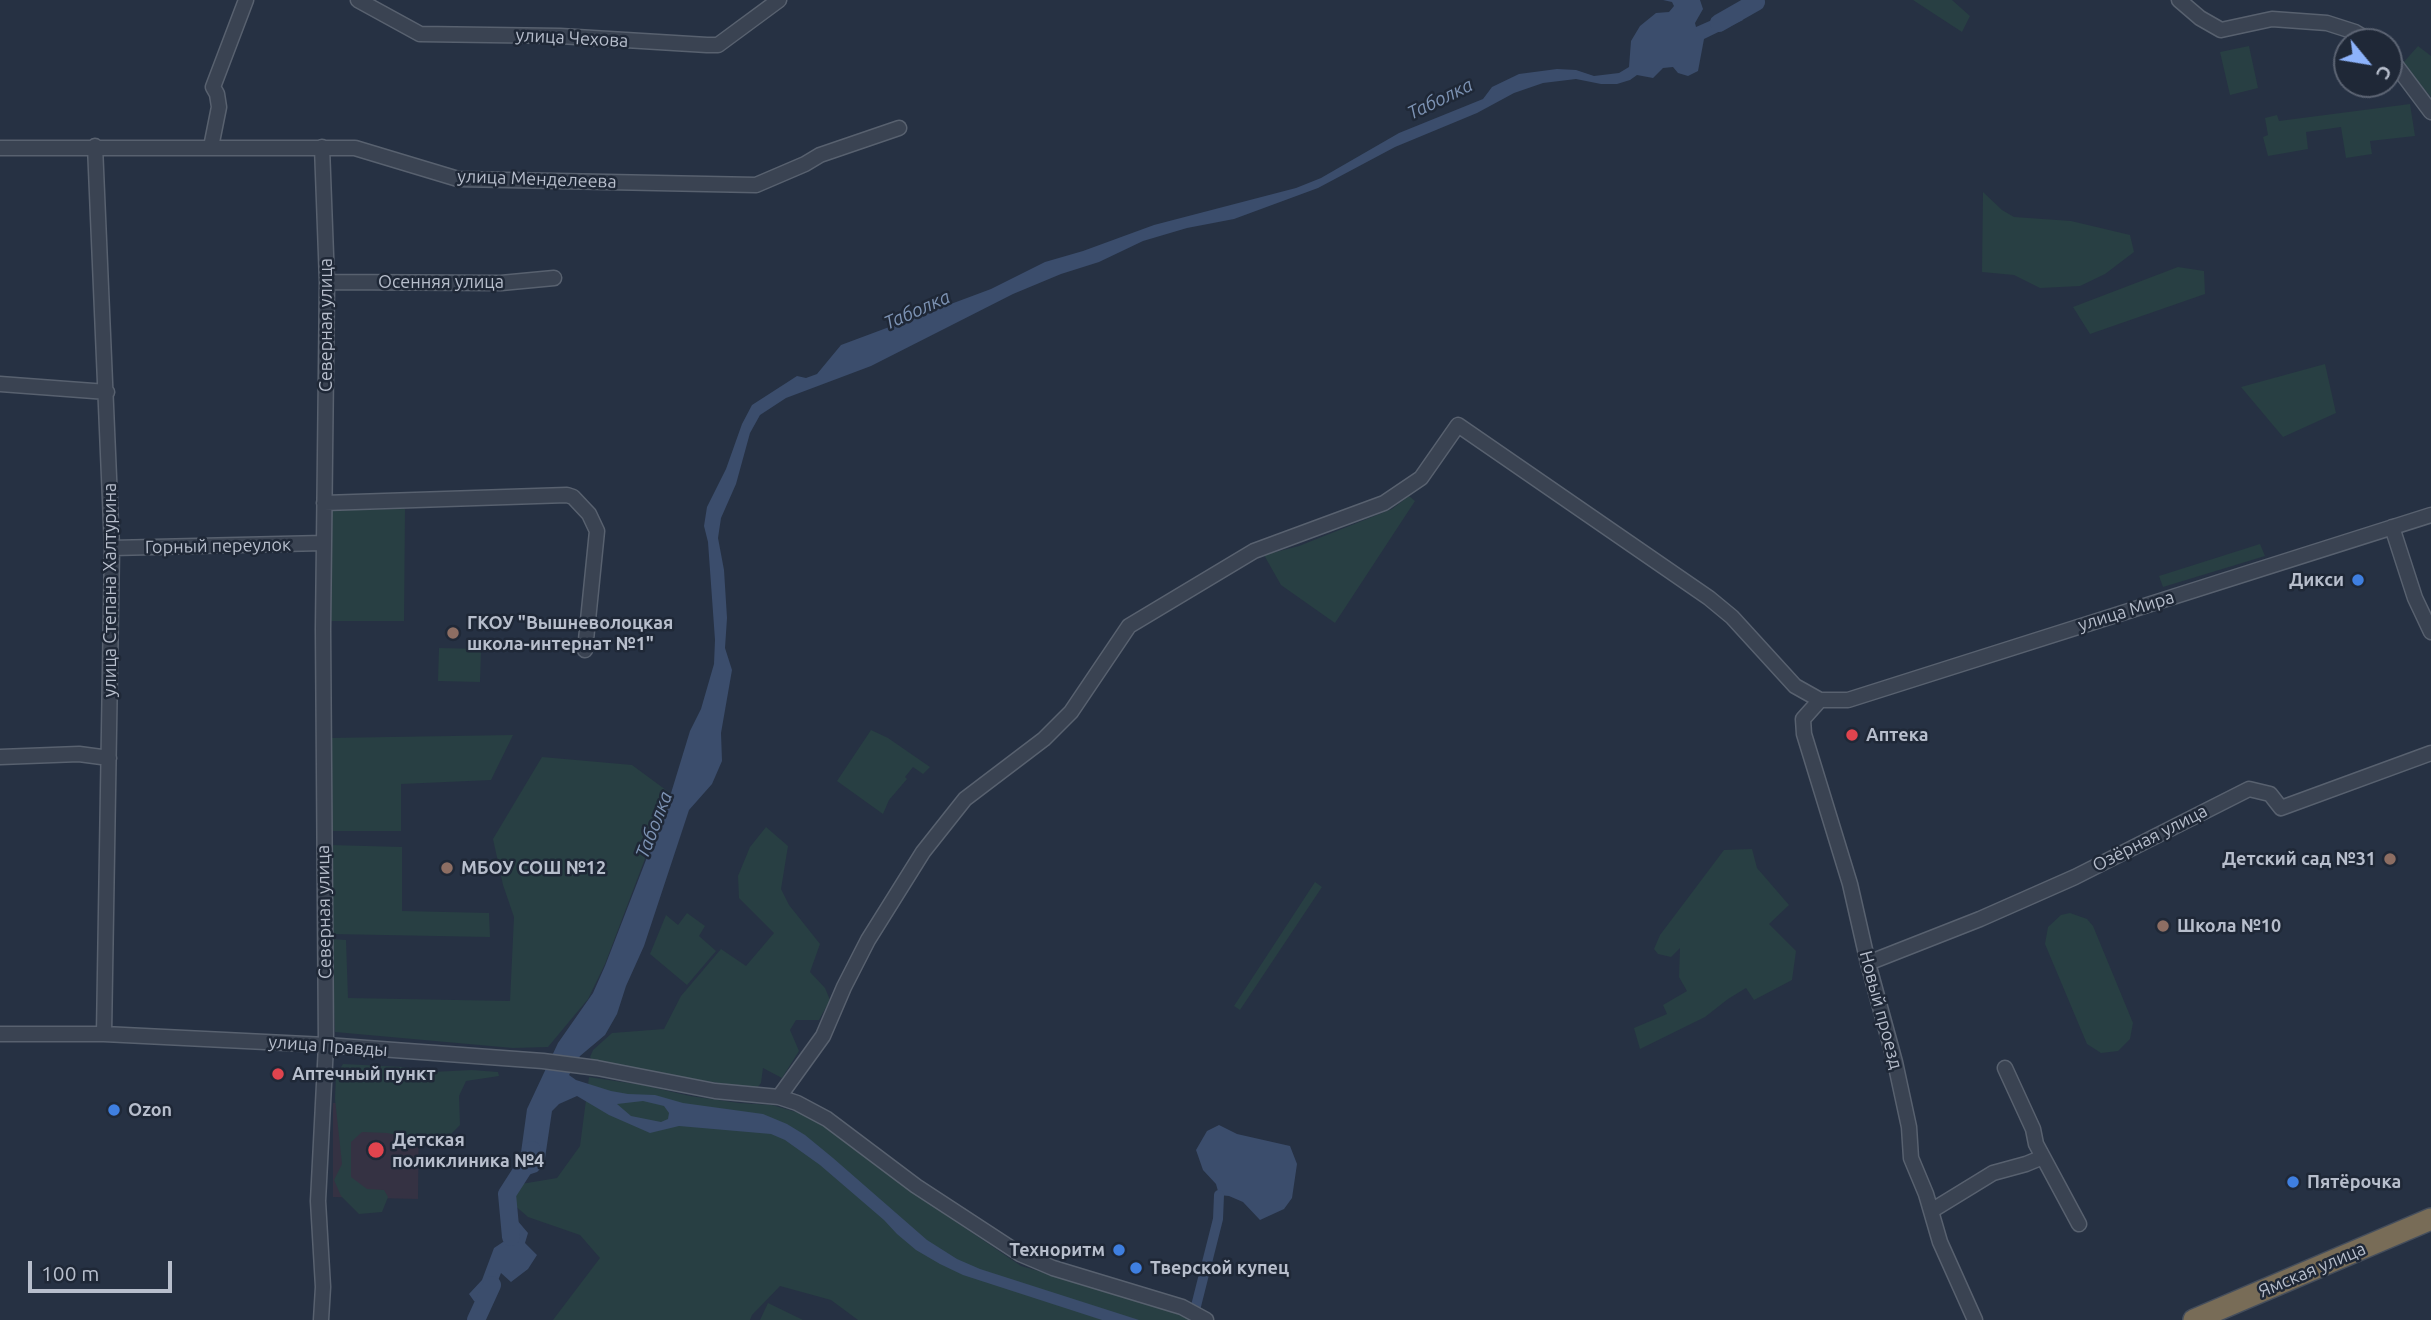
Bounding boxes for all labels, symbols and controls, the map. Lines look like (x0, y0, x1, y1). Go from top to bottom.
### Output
street label: улица Чехова (515, 24, 629, 52)
north arrow (2333, 28, 2403, 98)
text: С (2372, 62, 2397, 83)
water label: Таболка (1404, 73, 1476, 125)
street label: улица Менделеева (457, 165, 617, 193)
street label: Северная улица (315, 258, 337, 392)
street label: Осенняя улица (378, 271, 504, 293)
water label: Таболка (880, 285, 954, 335)
street label: улица Степана Халтурина (99, 483, 121, 697)
street label: Горный переулок (145, 534, 291, 558)
place label: Дикси (2289, 569, 2344, 591)
marker: Дикси (2350, 572, 2366, 588)
street label: улица Мира (2075, 586, 2177, 636)
place label: ГКОУ "Вышневолоцкая школа-интернат №1" (467, 612, 673, 654)
marker: ГКОУ "Вышневолоцкая школа-интернат №1" (445, 625, 461, 641)
place label: Аптека (1866, 724, 1929, 746)
marker: Аптека (1844, 727, 1860, 743)
water label: Таболка (631, 788, 677, 862)
street label: Озёрная улица (2089, 800, 2211, 876)
street label: Северная улица (312, 845, 336, 979)
place label: Детский сад №31 (2222, 848, 2376, 870)
marker: Детский сад №31 (2382, 851, 2398, 867)
place label: МБОУ СОШ №12 (461, 857, 606, 879)
marker: МБОУ СОШ №12 (439, 860, 455, 876)
place label: Школа №10 (2177, 915, 2281, 937)
marker: Школа №10 (2155, 918, 2171, 934)
street label: Новый проезд (1855, 948, 1907, 1072)
street label: улица Правды (268, 1031, 388, 1061)
place label: Аптечный пункт (292, 1063, 435, 1085)
marker: Аптечный пункт (270, 1066, 286, 1082)
place label: Ozon (128, 1099, 172, 1121)
marker: Ozon (106, 1102, 122, 1118)
place label: Детская поликлиника №4 (392, 1129, 544, 1172)
marker: Детская поликлиника №4 (366, 1140, 386, 1160)
place label: Пятёрочка (2307, 1171, 2401, 1193)
marker: Пятёрочка (2285, 1174, 2301, 1190)
street label: Ямская улица (2255, 1238, 2369, 1302)
place label: Техноритм (1009, 1239, 1105, 1261)
marker: Техноритм (1111, 1242, 1127, 1258)
scale bar (32, 1246, 175, 1290)
place label: Тверской купец (1150, 1257, 1289, 1279)
marker: Тверской купец (1128, 1260, 1144, 1276)
text: 100 m (41, 1261, 99, 1285)

